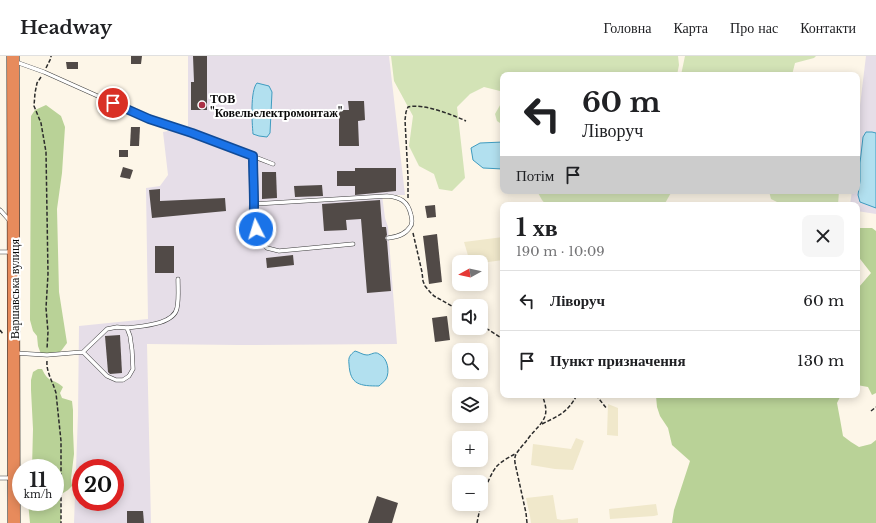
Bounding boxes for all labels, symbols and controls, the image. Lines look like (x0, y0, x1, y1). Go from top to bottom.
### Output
text: Headway (20, 16, 112, 39)
text: Головна (603, 19, 651, 37)
text: Карта (673, 19, 708, 37)
text: Про нас (730, 19, 778, 37)
text: Контакти (800, 19, 856, 37)
text: 60 m (582, 85, 660, 120)
pin (96, 86, 130, 120)
icon: left (516, 88, 568, 140)
place label: ТОВ "Ковельелектромонтаж" (210, 91, 343, 120)
icon: arrive (102, 92, 124, 114)
marker: ТОВ "Ковельелектромонтаж" (197, 100, 207, 110)
text: Ліворуч (582, 120, 643, 142)
icon: arrive (562, 164, 584, 186)
text: Потім (516, 166, 554, 185)
position arrow (235, 208, 277, 250)
text: 1 хв (516, 213, 558, 242)
button: close (802, 215, 844, 257)
street label: Варшавська вулиця (7, 239, 22, 339)
text: 190 m · 10:09 (516, 243, 605, 260)
north arrow (452, 255, 488, 291)
map controls (452, 255, 488, 511)
icon: left (516, 290, 538, 312)
text: Ліворуч (550, 291, 605, 310)
text: 60 m (803, 291, 844, 310)
button: sound (452, 299, 488, 335)
button: search (452, 343, 488, 379)
icon: arrive (516, 350, 538, 372)
text: Пункт призначення (550, 351, 686, 370)
text: 130 m (797, 351, 844, 370)
button: layers (452, 387, 488, 423)
button: + (452, 431, 488, 467)
speed limit sign: 20 (72, 459, 124, 511)
text: 11 (29, 468, 47, 492)
button: − (452, 475, 488, 511)
text: km/h (24, 488, 52, 501)

